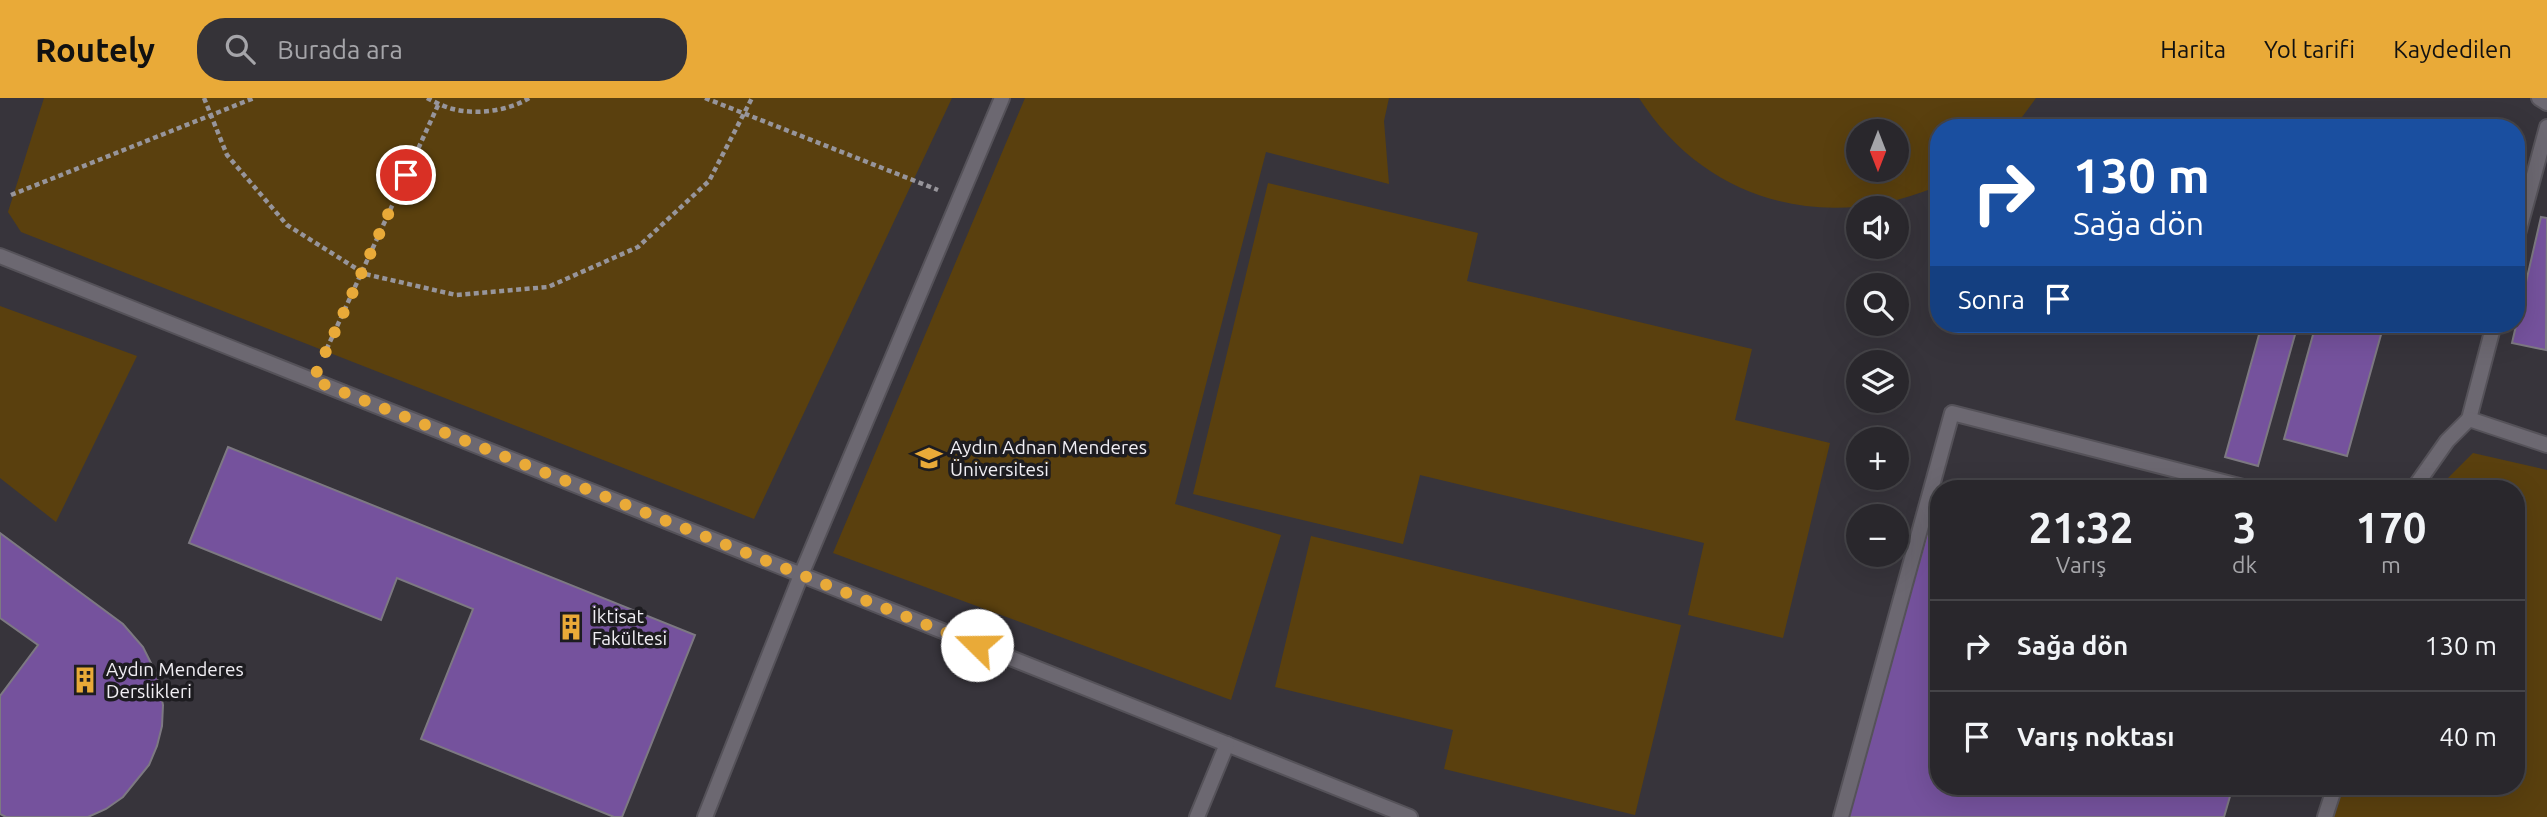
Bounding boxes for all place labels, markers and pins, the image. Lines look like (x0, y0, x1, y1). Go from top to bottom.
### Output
pin (376, 145, 436, 205)
place label: Aydın Adnan Menderes Üniversitesi (950, 436, 1147, 480)
school or university icon: Aydın Adnan Menderes Üniversitesi (914, 443, 944, 473)
place label: İktisat Fakültesi (592, 605, 667, 649)
building icon: İktisat Fakültesi (556, 612, 586, 642)
place label: Aydın Menderes Derslikleri (106, 658, 244, 702)
building icon: Aydın Menderes Derslikleri (70, 665, 100, 695)

